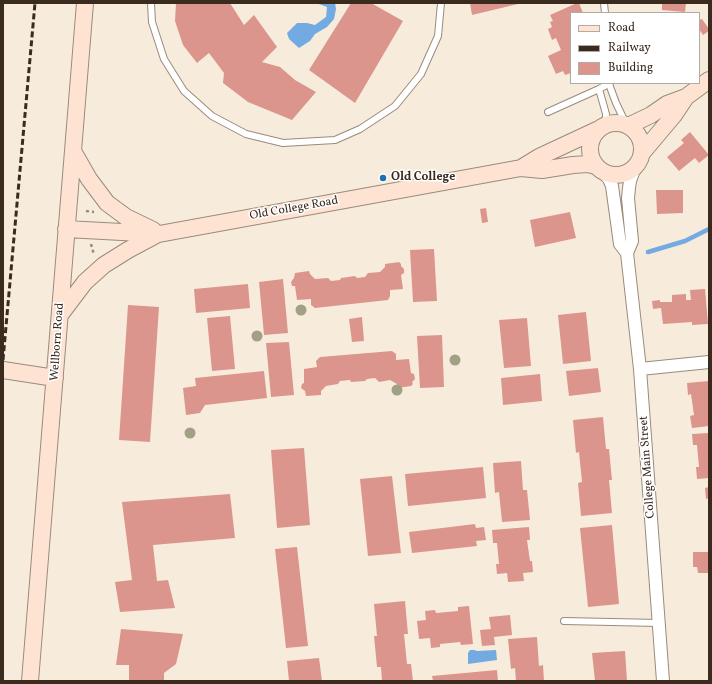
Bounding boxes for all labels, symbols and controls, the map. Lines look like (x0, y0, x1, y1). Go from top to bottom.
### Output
legend (570, 12, 700, 84)
text: Road (608, 20, 635, 36)
text: Railway (608, 40, 651, 56)
text: Building (608, 60, 653, 76)
place label: Old College (391, 171, 455, 185)
marker: Old College (378, 173, 388, 183)
street label: Old College Road (249, 194, 339, 224)
street label: Wellborn Road (48, 302, 68, 382)
street label: College Main Street (637, 415, 659, 519)

